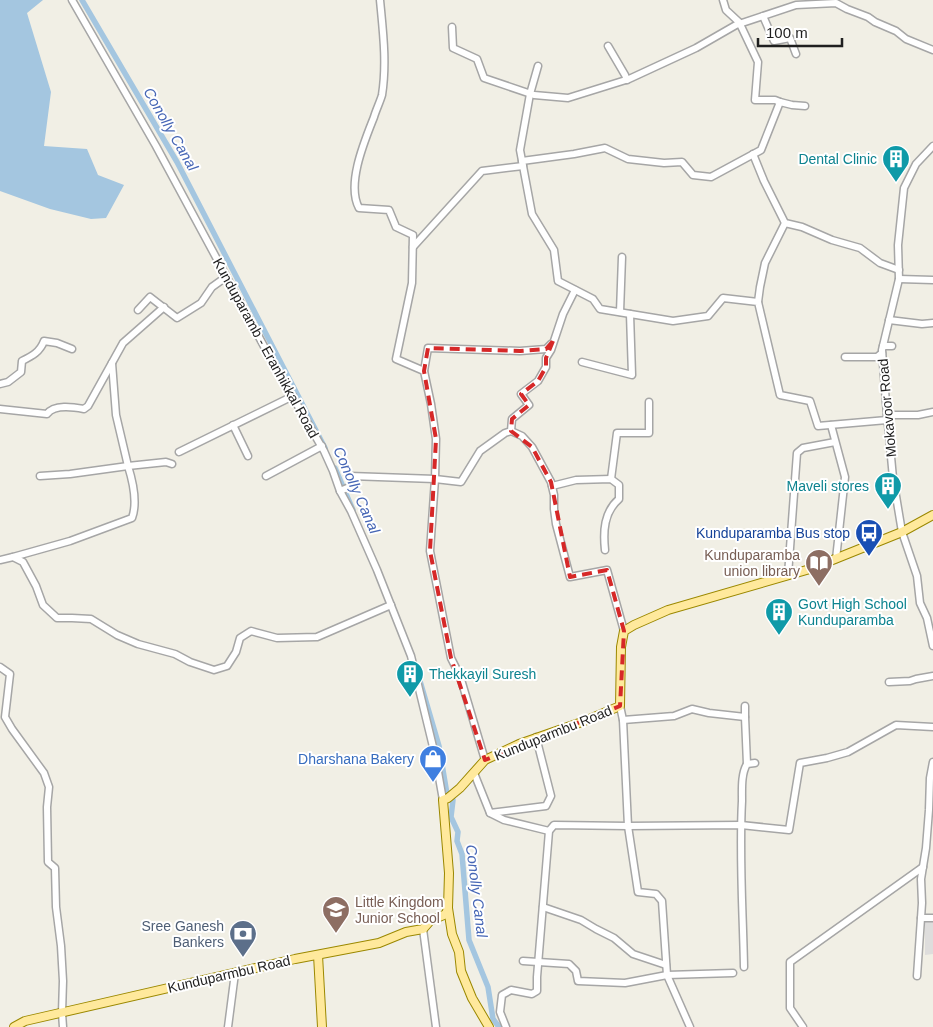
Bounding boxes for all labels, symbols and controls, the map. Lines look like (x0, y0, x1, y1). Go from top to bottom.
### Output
scale bar (758, 15, 842, 47)
text: 100 m (766, 24, 808, 41)
water label: Conolly Canal (140, 84, 202, 174)
building icon: Dental Clinic (881, 144, 911, 183)
place label: Dental Clinic (798, 151, 877, 167)
street label: Kunduparamb - Eranhikkal Road (210, 255, 322, 441)
street label: Mokavoor Road (875, 358, 899, 458)
water label: Conolly Canal (330, 444, 384, 537)
building icon: Maveli stores (873, 471, 903, 510)
place label: Maveli stores (787, 478, 869, 494)
bus stop icon: Kunduparamba Bus stop (854, 518, 884, 557)
place label: Kunduparamba Bus stop (696, 525, 850, 541)
place label: Kunduparamba union library (704, 547, 800, 579)
library icon: Kunduparamba union library (804, 548, 834, 587)
place label: Govt High School Kunduparamba (798, 596, 907, 628)
building icon: Govt High School Kunduparamba (764, 597, 794, 636)
building icon: Thekkayil Suresh (395, 659, 425, 698)
place label: Thekkayil Suresh (429, 666, 536, 682)
street label: Kunduparmbu Road (492, 702, 614, 764)
shop icon: Dharshana Bakery (418, 744, 448, 783)
place label: Dharshana Bakery (298, 751, 414, 767)
water label: Conolly Canal (463, 844, 491, 939)
place label: Little Kingdom Junior School (355, 894, 444, 926)
school or university icon: Little Kingdom Junior School (321, 895, 351, 934)
place label: Sree Ganesh Bankers (142, 918, 224, 950)
bank icon: Sree Ganesh Bankers (228, 919, 258, 958)
street label: Kunduparmbu Road (166, 952, 292, 996)

